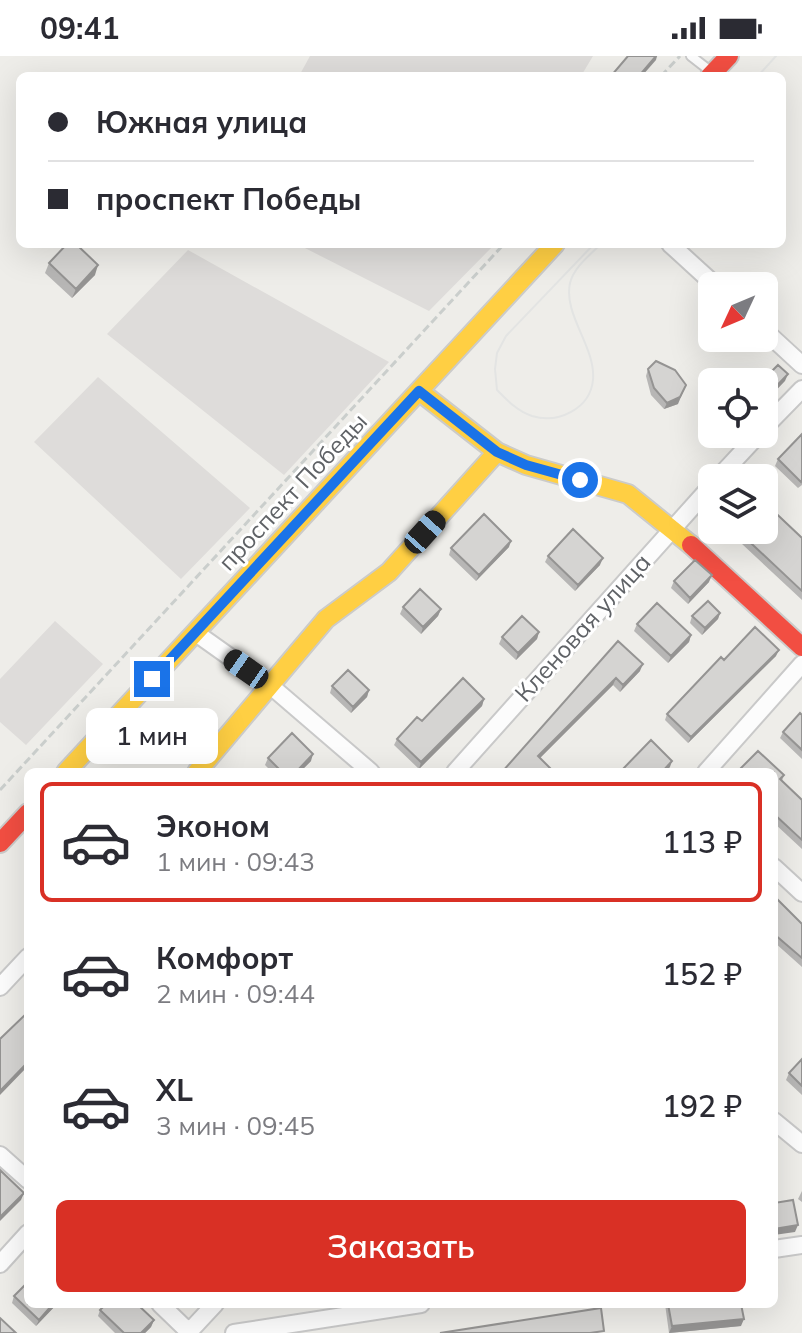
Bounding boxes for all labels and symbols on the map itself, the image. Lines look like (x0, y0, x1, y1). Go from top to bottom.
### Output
north arrow (698, 272, 778, 352)
street label: проспект Победы (212, 406, 373, 576)
route start (562, 462, 598, 498)
car (400, 506, 450, 558)
street label: Кленовая улица (508, 547, 657, 708)
car (219, 645, 273, 693)
route end (134, 661, 170, 697)
callout: 1 мин (86, 707, 218, 763)

